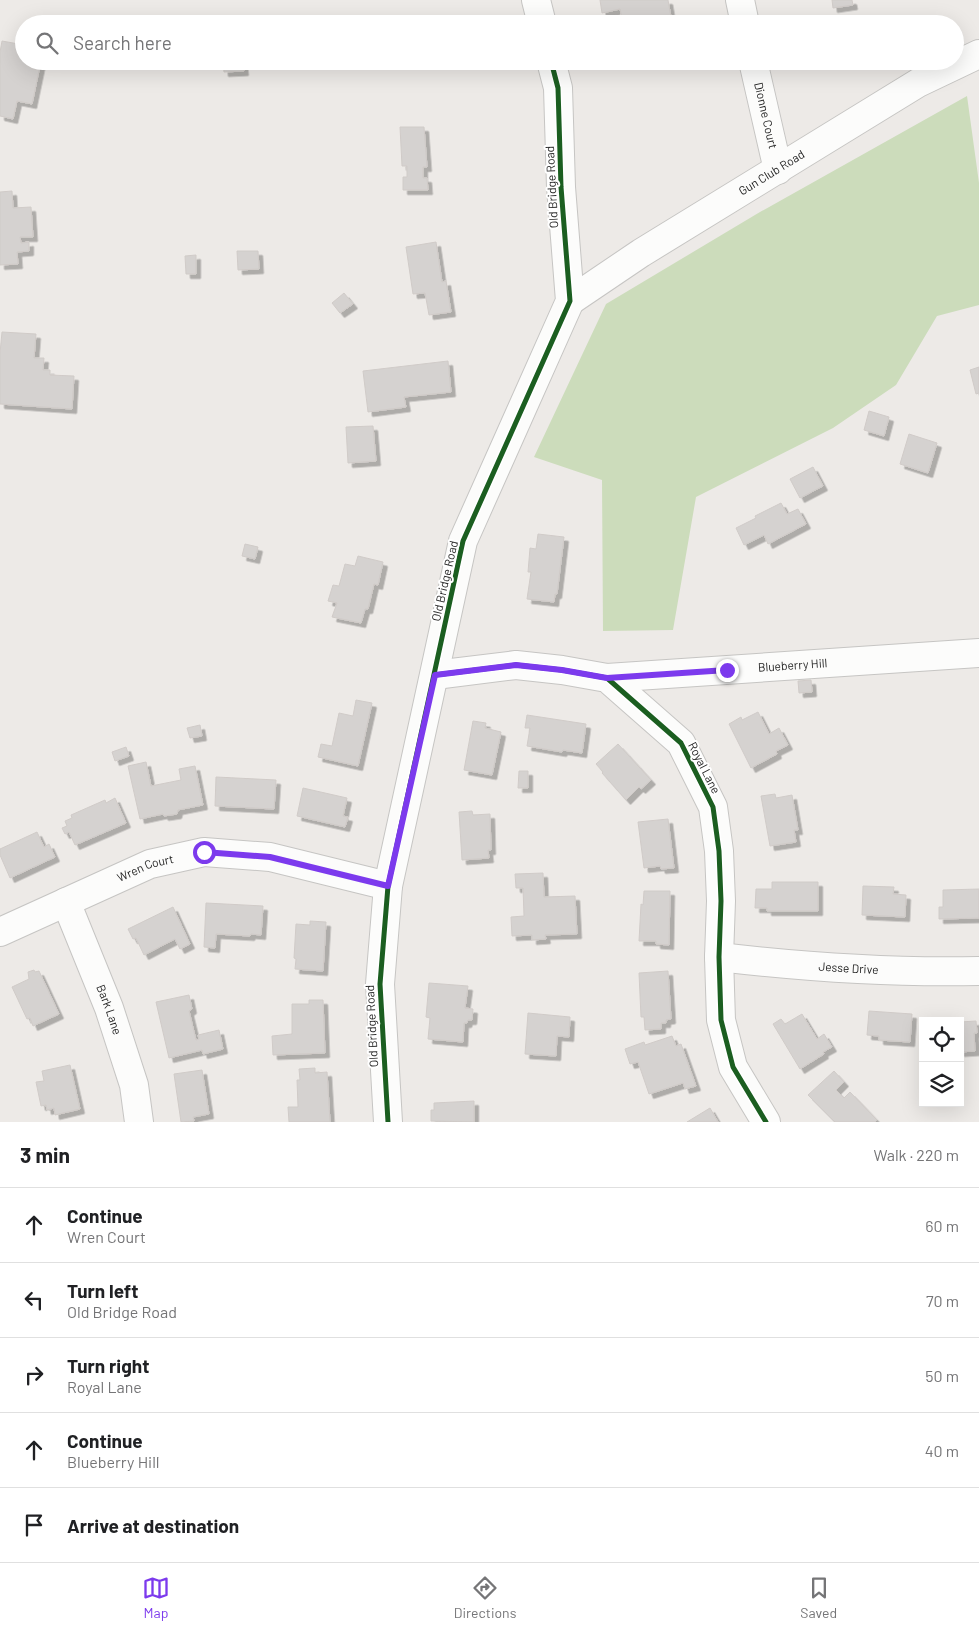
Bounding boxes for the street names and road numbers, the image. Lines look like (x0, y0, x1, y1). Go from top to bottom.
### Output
street label: Dionne Court (752, 81, 781, 150)
street label: Old Bridge Road (542, 146, 560, 229)
street label: Gun Club Road (736, 146, 807, 197)
street label: Old Bridge Road (428, 539, 460, 623)
street label: Blueberry Hill (757, 655, 828, 674)
street label: Royal Lane (686, 739, 724, 796)
street label: Wren Court (115, 851, 175, 884)
street label: Jesse Drive (818, 959, 879, 976)
street label: Bark Lane (94, 982, 125, 1036)
street label: Old Bridge Road (362, 985, 380, 1068)

